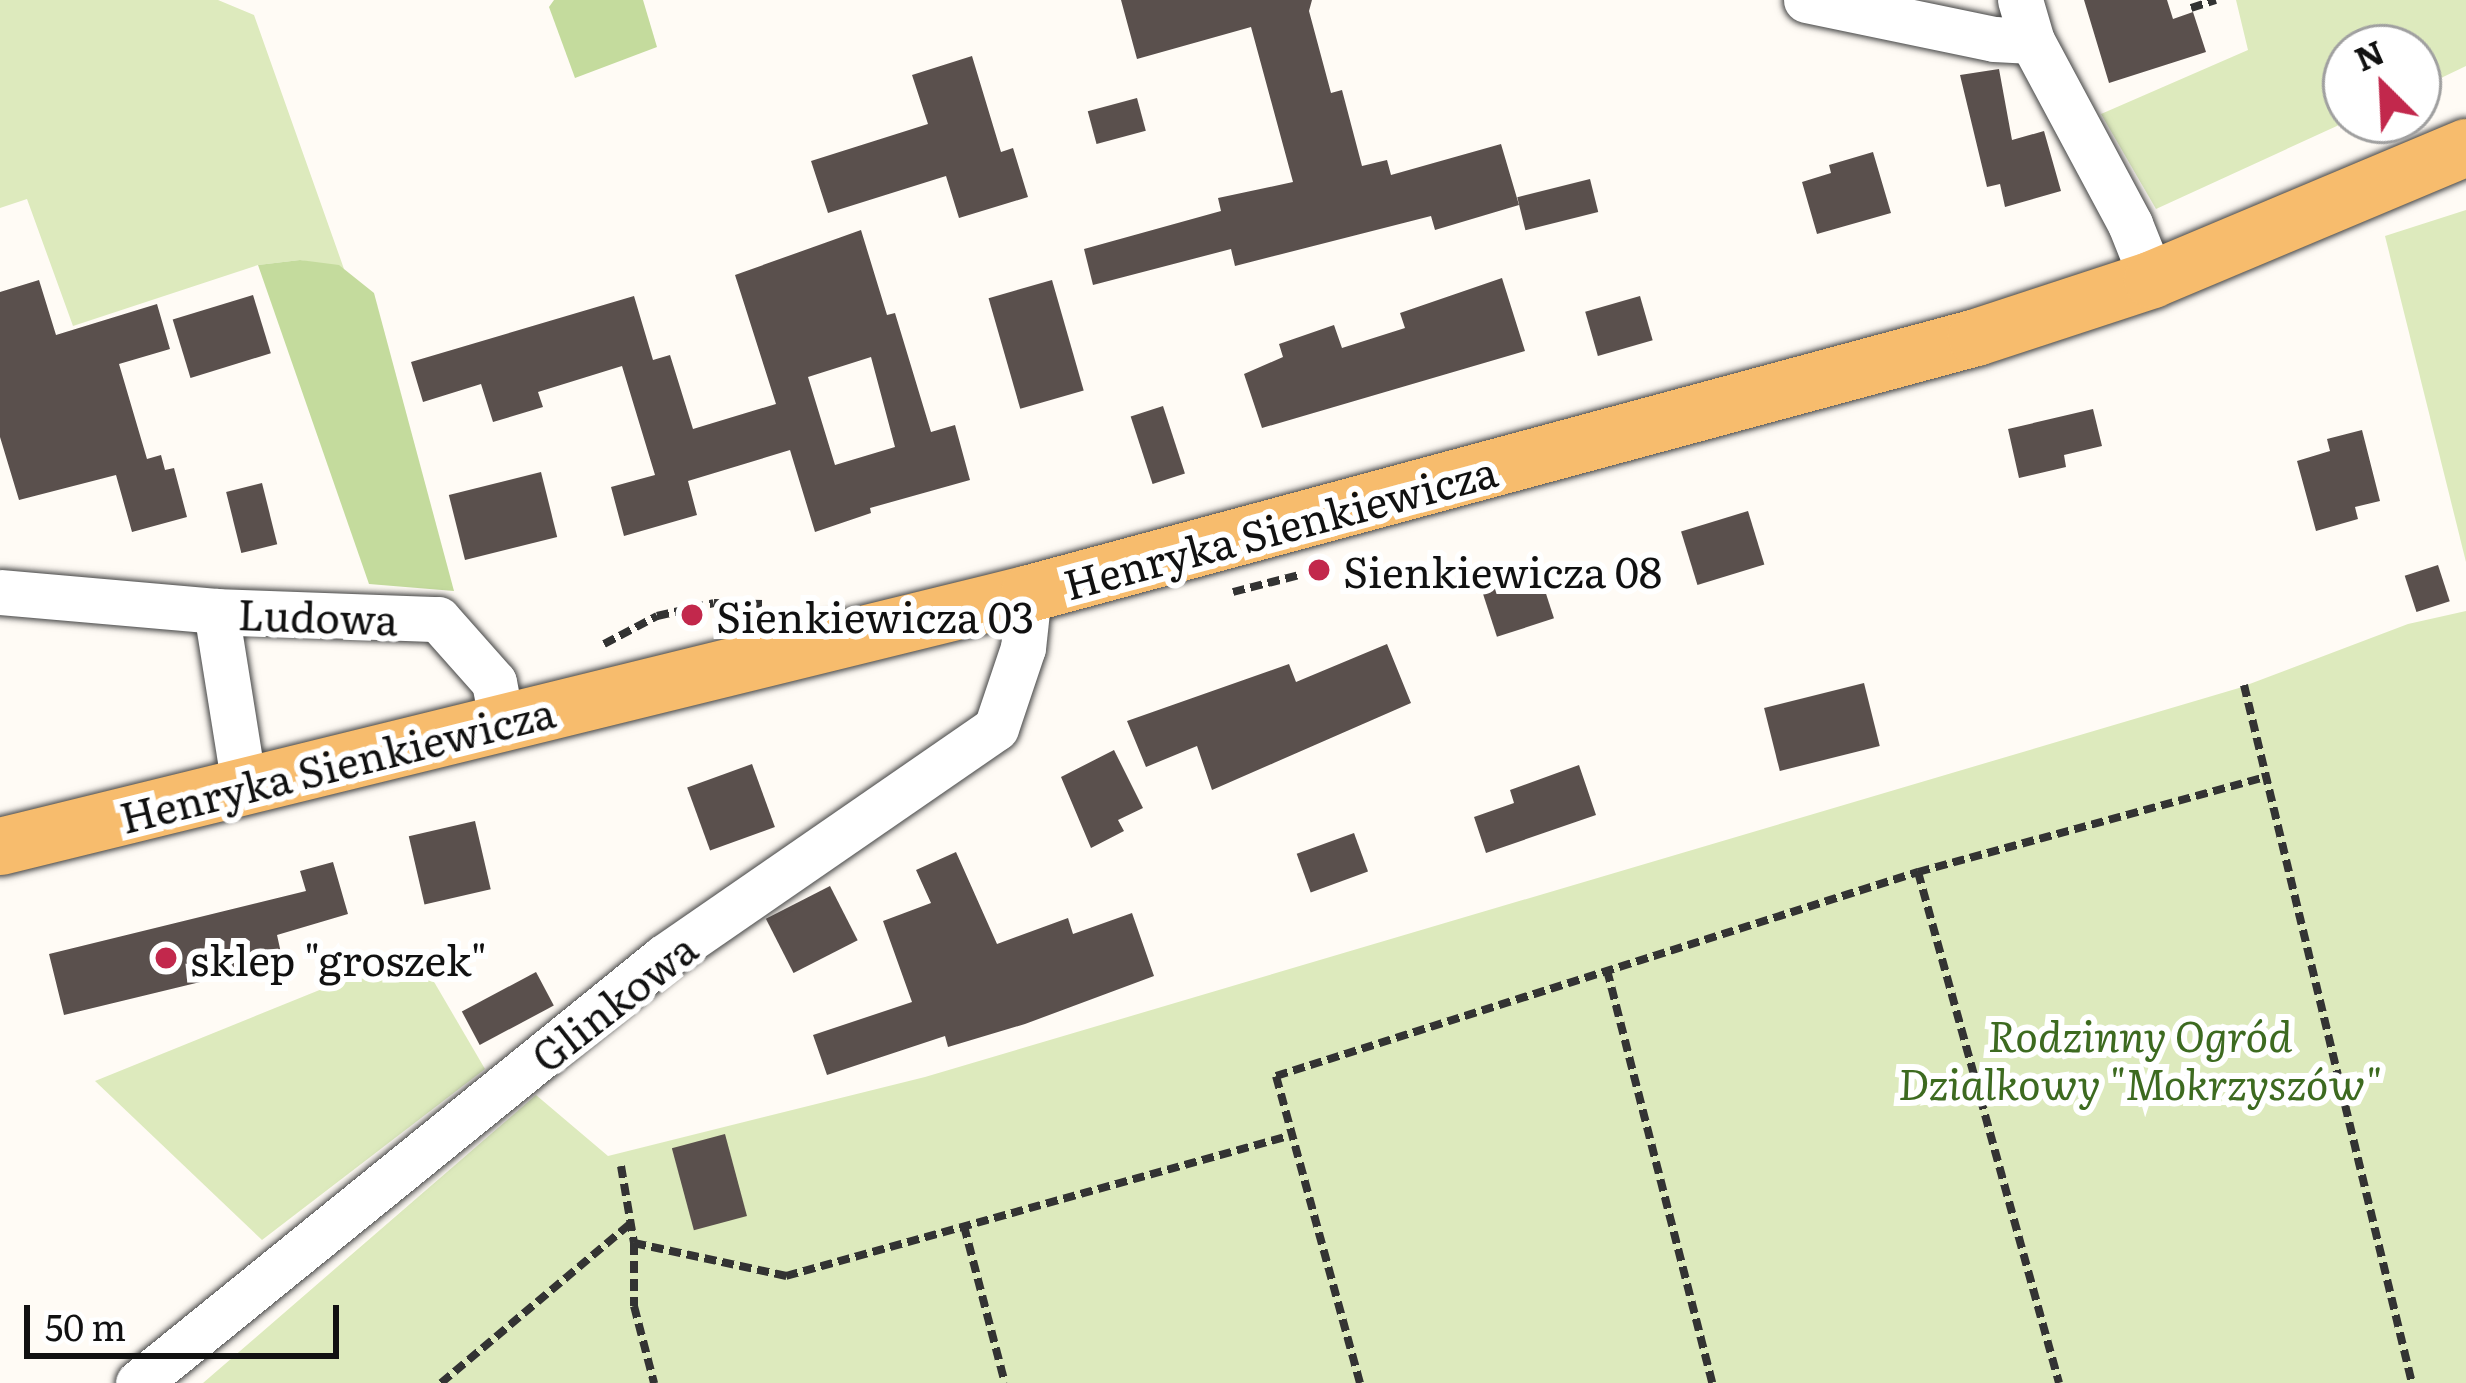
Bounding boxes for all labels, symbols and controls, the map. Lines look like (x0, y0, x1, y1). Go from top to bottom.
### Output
north arrow (2322, 24, 2442, 144)
text: N (2346, 25, 2391, 81)
street label: Henryka Sienkiewicza (1058, 444, 1502, 608)
place label: Sienkiewicza 08 (1343, 545, 1662, 595)
marker: Sienkiewicza 08 (1306, 557, 1332, 583)
street label: Ludowa (237, 587, 399, 643)
place label: Sienkiewicza 03 (716, 590, 1034, 640)
marker: Sienkiewicza 03 (679, 602, 705, 628)
street label: Henryka Sienkiewicza (114, 685, 560, 841)
street label: Glinkowa (521, 921, 705, 1081)
place label: sklep "groszek" (190, 933, 487, 983)
marker: sklep "groszek" (153, 945, 179, 971)
park label: Rodzinny Ogród Dzialkowy "Mokrzyszów" (1898, 1009, 2382, 1108)
scale bar (30, 1281, 345, 1355)
text: 50 m (45, 1299, 126, 1352)

